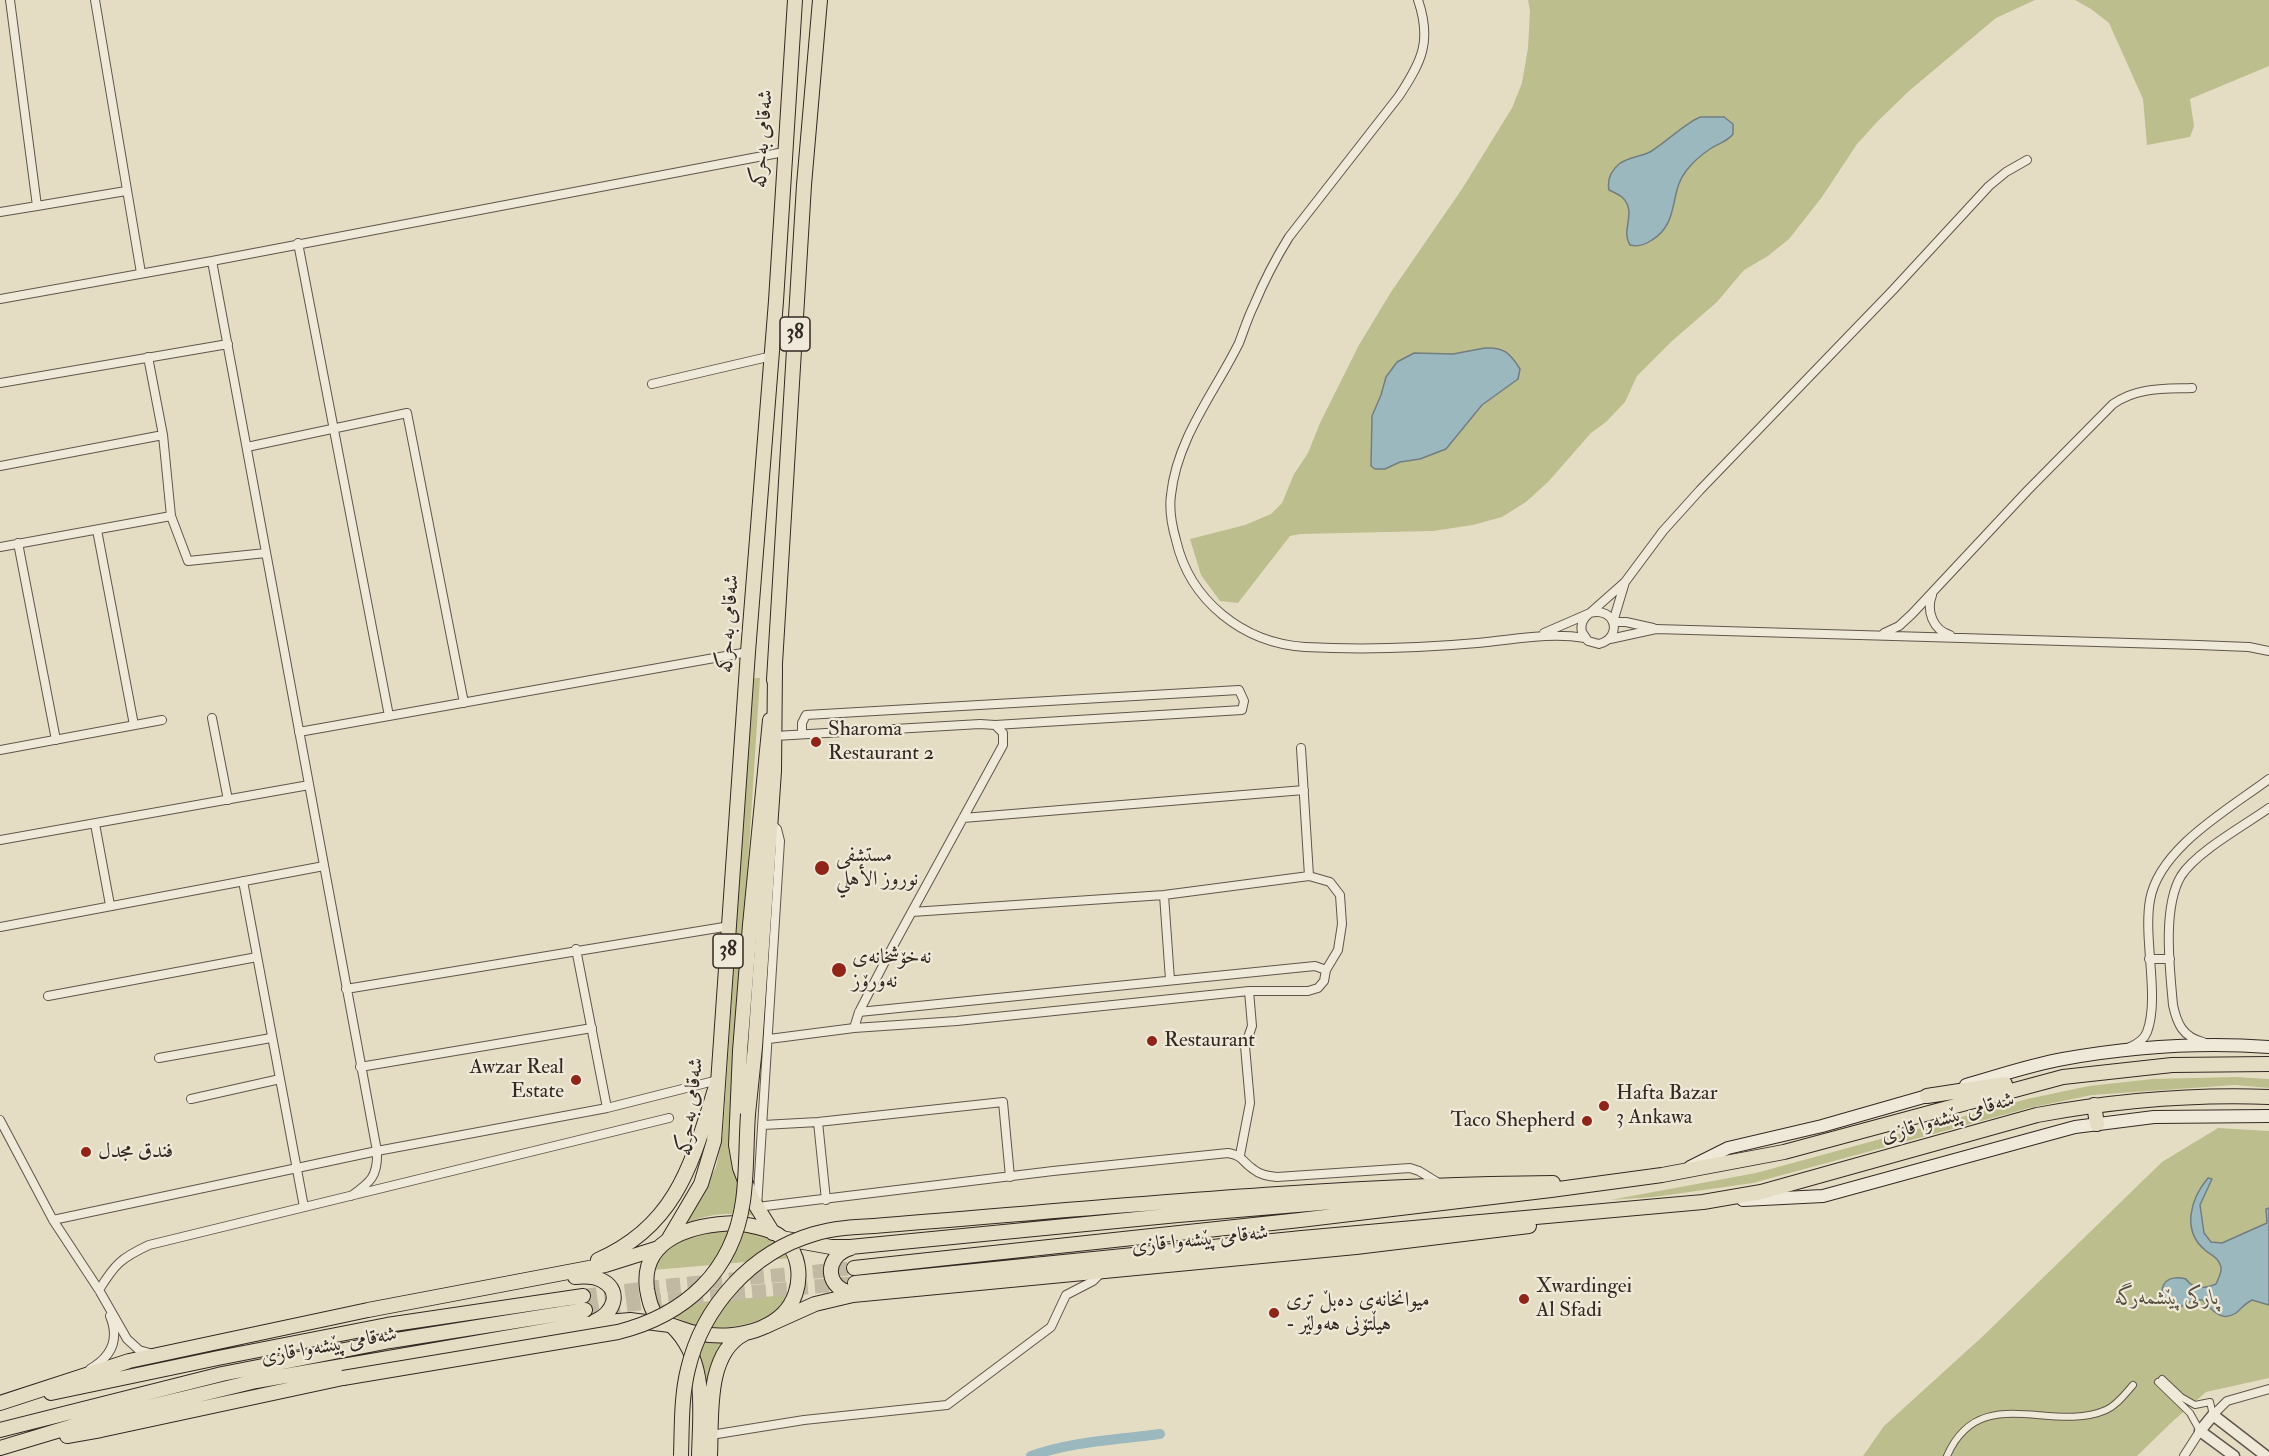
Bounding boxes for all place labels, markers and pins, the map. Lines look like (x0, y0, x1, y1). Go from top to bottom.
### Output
place label: Sharoma Restaurant 2 (828, 717, 934, 767)
marker: Sharoma Restaurant 2 (809, 735, 823, 749)
place label: مستشفى نوروز الأهلي (836, 843, 918, 893)
marker: مستشفى نوروز الأهلي (813, 859, 831, 877)
place label: نەخۆشخانەی نەورۆز (852, 945, 931, 995)
marker: نەخۆشخانەی نەورۆز (830, 961, 848, 979)
place label: Restaurant (1164, 1028, 1255, 1054)
marker: Restaurant (1145, 1034, 1159, 1048)
place label: Awzar Real Estate (469, 1055, 564, 1105)
marker: Awzar Real Estate (569, 1073, 583, 1087)
place label: Hafta Bazar 3 Ankawa (1616, 1081, 1718, 1131)
marker: Hafta Bazar 3 Ankawa (1597, 1099, 1611, 1113)
place label: Taco Shepherd (1450, 1108, 1575, 1134)
marker: Taco Shepherd (1580, 1114, 1594, 1128)
place label: فندق مجدل (98, 1139, 173, 1165)
marker: فندق مجدل (79, 1145, 93, 1159)
place label: Xwardingei Al Sfadi (1536, 1274, 1632, 1324)
place label: میوانخانەی دەبڵ تری - هیڵتۆنی هەولێر (1286, 1288, 1430, 1338)
marker: Xwardingei Al Sfadi (1517, 1292, 1531, 1306)
marker: میوانخانەی دەبڵ تری - هیڵتۆنی هەولێر (1267, 1306, 1281, 1320)

